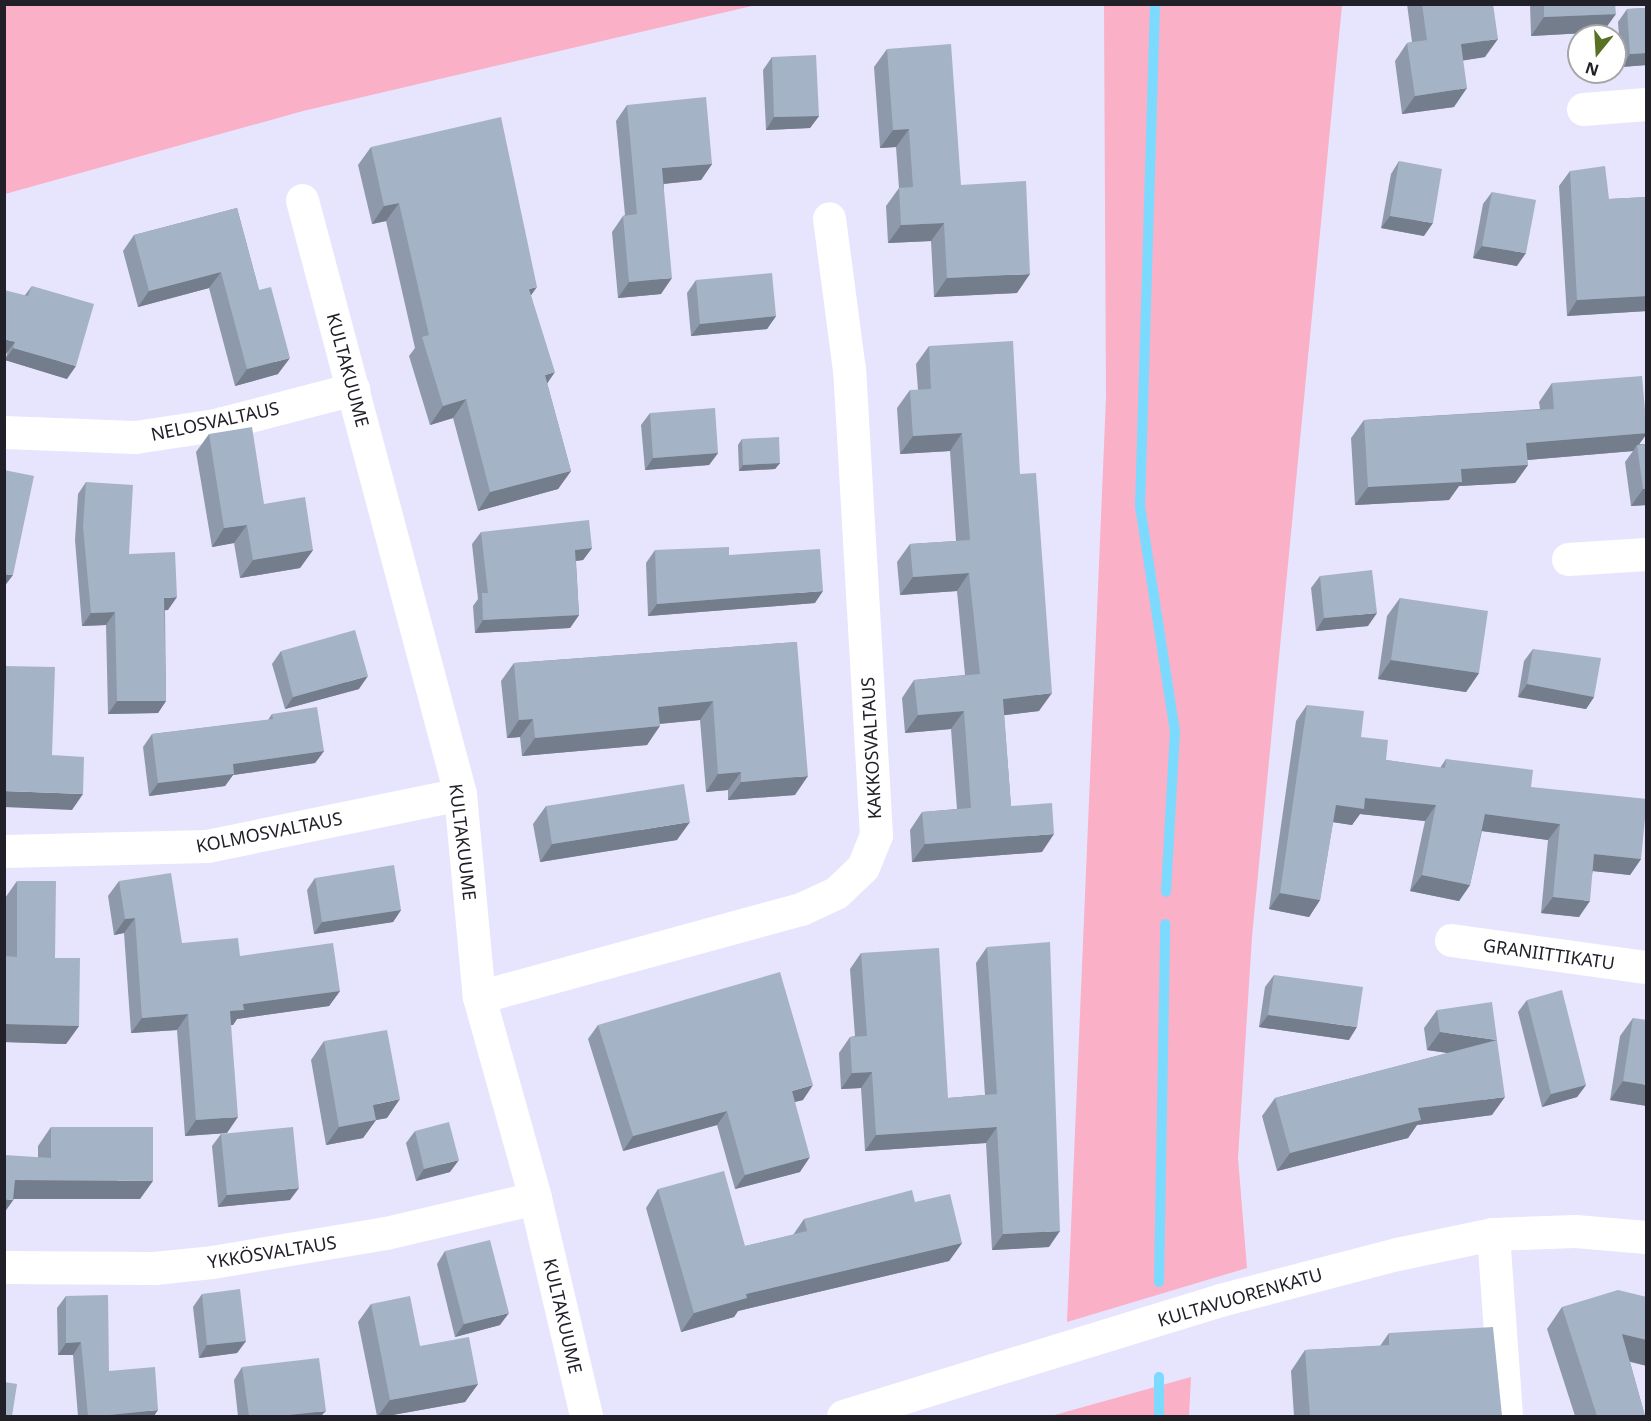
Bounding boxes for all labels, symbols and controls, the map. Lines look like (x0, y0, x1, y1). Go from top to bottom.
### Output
north arrow (1567, 24, 1627, 84)
text: N (1582, 57, 1602, 82)
street label: KULTAKUUME (322, 310, 374, 430)
street label: NELOSVALTAUS (149, 397, 281, 445)
street label: KAKKOSVALTAUS (856, 676, 886, 820)
street label: KULTAKUUME (445, 782, 481, 902)
street label: KOLMOSVALTAUS (194, 807, 344, 857)
street label: GRANIITTIKATU (1482, 934, 1616, 974)
street label: YKKÖSVALTAUS (206, 1231, 338, 1273)
street label: KULTAKUUME (539, 1256, 587, 1376)
street label: KULTAVUORENKATU (1155, 1263, 1325, 1331)

